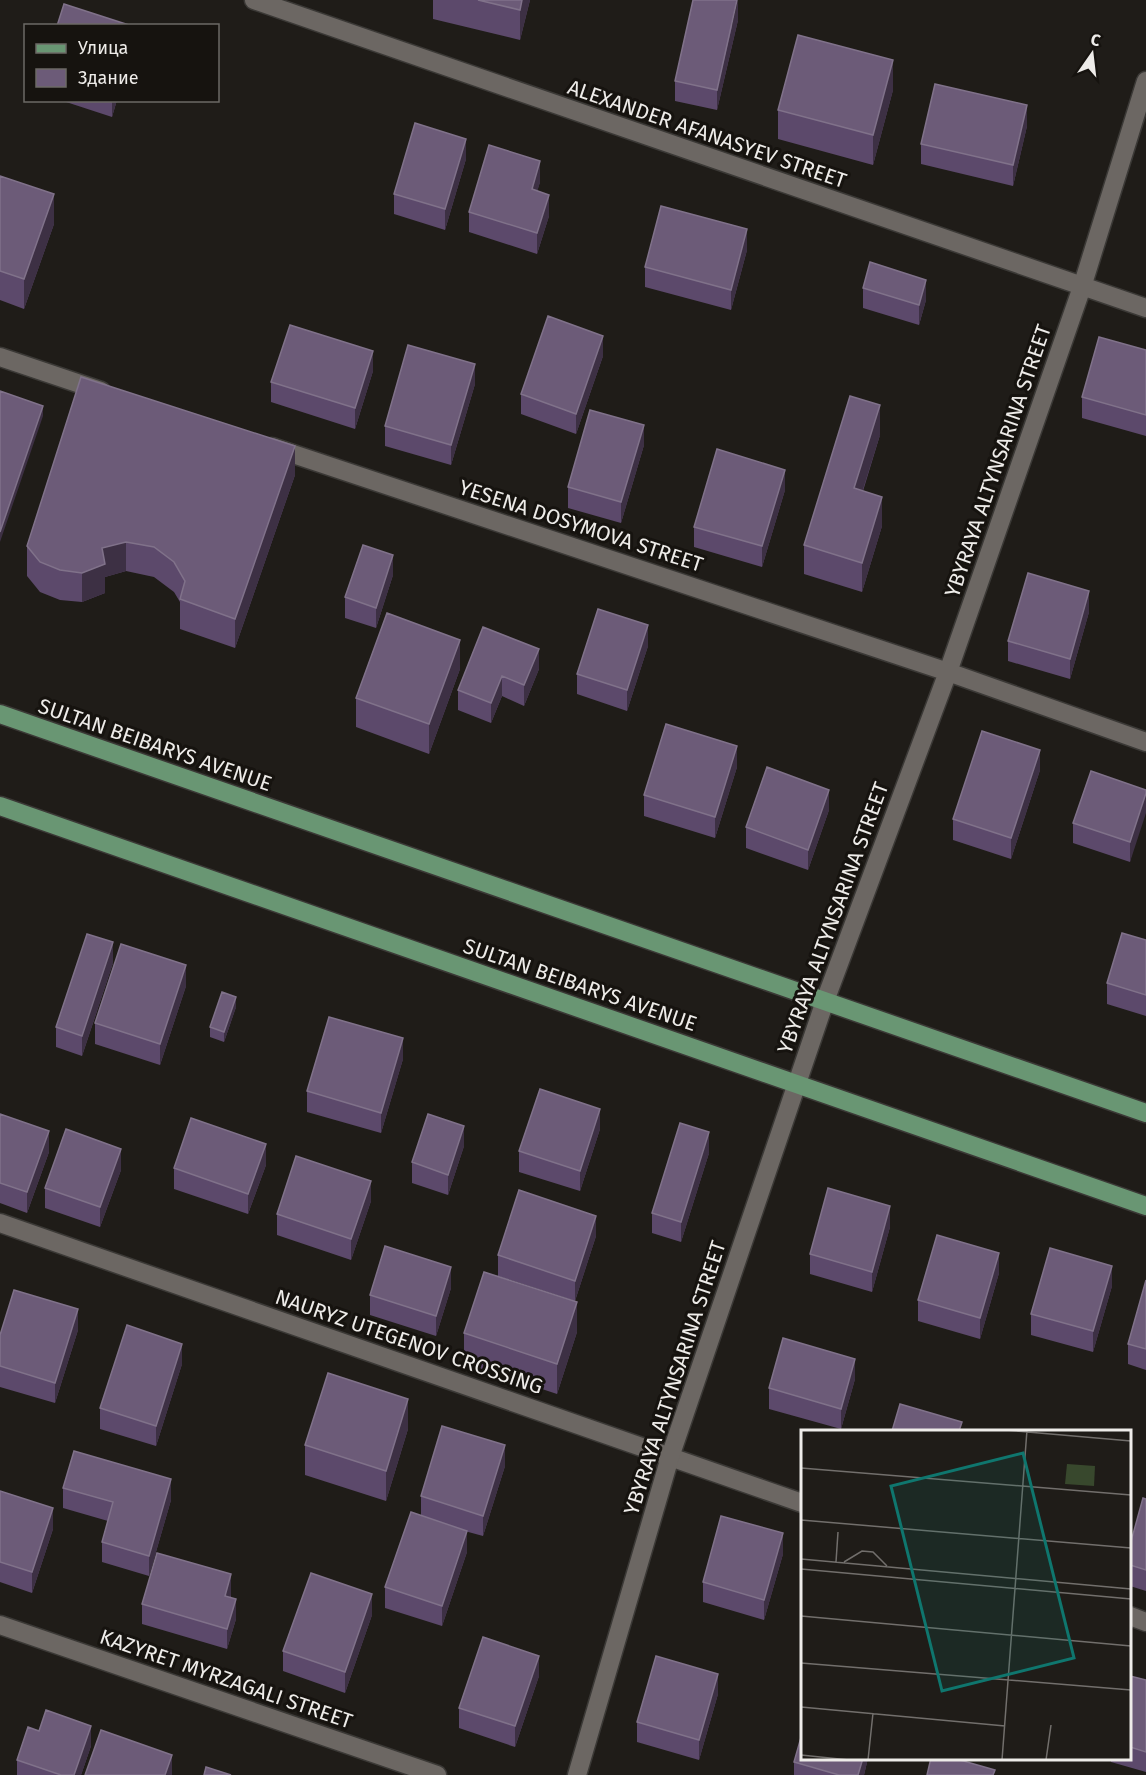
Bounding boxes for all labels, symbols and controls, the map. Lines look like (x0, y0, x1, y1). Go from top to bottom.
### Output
legend (24, 24, 219, 102)
north arrow (1062, 24, 1122, 84)
text: С (1089, 30, 1103, 50)
text: Улица (78, 37, 128, 59)
text: Здание (78, 67, 139, 89)
street label: ALEXANDER AFANASYEV STREET (564, 74, 850, 194)
street label: YBYRAYA ALTYNSARINA STREET (939, 321, 1057, 601)
street label: YESENA DOSYMOVA STREET (456, 474, 706, 578)
street label: SULTAN BEIBARYS AVENUE (35, 693, 275, 797)
street label: YBYRAYA ALTYNSARINA STREET (772, 779, 894, 1057)
street label: SULTAN BEIBARYS AVENUE (460, 933, 700, 1037)
street label: YBYRAYA ALTYNSARINA STREET (618, 1237, 732, 1518)
street label: NAURYZ UTEGENOV CROSSING (272, 1284, 546, 1400)
inset map (801, 1430, 1131, 1760)
street label: KAZYRET MYRZAGALI STREET (96, 1623, 356, 1735)

